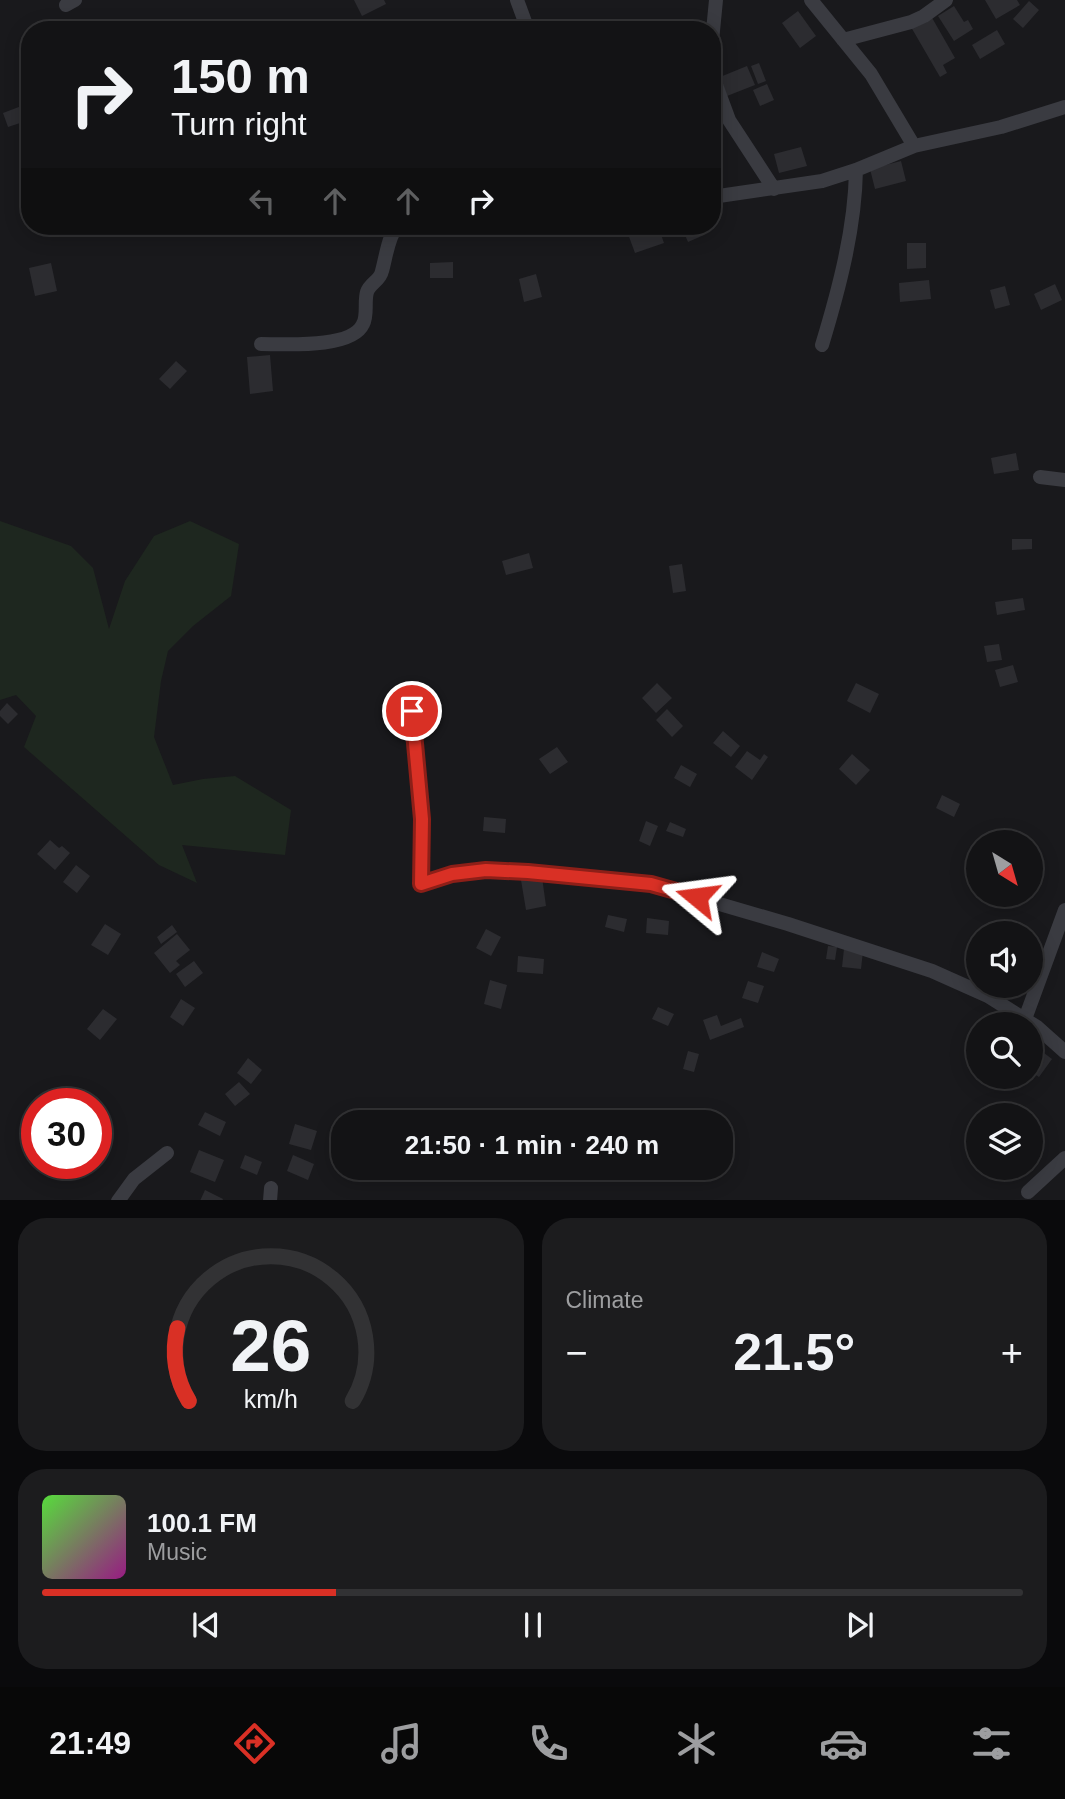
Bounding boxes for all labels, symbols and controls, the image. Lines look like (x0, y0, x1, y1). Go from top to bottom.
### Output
icon: right (56, 49, 147, 140)
text: 150 m (171, 49, 310, 103)
text: Turn right (171, 106, 307, 142)
icon: left (243, 182, 281, 220)
icon: ahead (316, 182, 354, 220)
icon: ahead (389, 182, 427, 220)
icon: right (462, 182, 500, 220)
pin (382, 681, 442, 741)
icon: arrive (393, 692, 431, 730)
north arrow (966, 830, 1043, 906)
map controls (966, 830, 1043, 1180)
position arrow (660, 860, 734, 934)
button: sound (966, 921, 1043, 998)
button: search (966, 1012, 1043, 1089)
speed limit sign: 30 (21, 1088, 112, 1179)
button: layers (966, 1103, 1043, 1180)
text: 21:50 · 1 min · 240 m (405, 1130, 659, 1160)
text: Climate (566, 1287, 643, 1313)
text: 26 (230, 1305, 311, 1386)
text: 21.5° (733, 1323, 855, 1381)
text: − (566, 1332, 588, 1374)
text: + (1001, 1332, 1023, 1374)
text: km/h (244, 1384, 298, 1412)
text: 100.1 FM (147, 1508, 257, 1538)
text: Music (147, 1539, 207, 1565)
icon: previous (187, 1606, 225, 1644)
icon: pause (514, 1606, 552, 1644)
icon: next (841, 1606, 879, 1644)
icon: directions (230, 1719, 279, 1768)
icon: music (377, 1719, 426, 1768)
icon: phone (524, 1719, 573, 1768)
icon: climate (672, 1719, 721, 1768)
icon: car (819, 1719, 868, 1768)
icon: filters (967, 1719, 1016, 1768)
text: 21:49 (49, 1725, 131, 1761)

